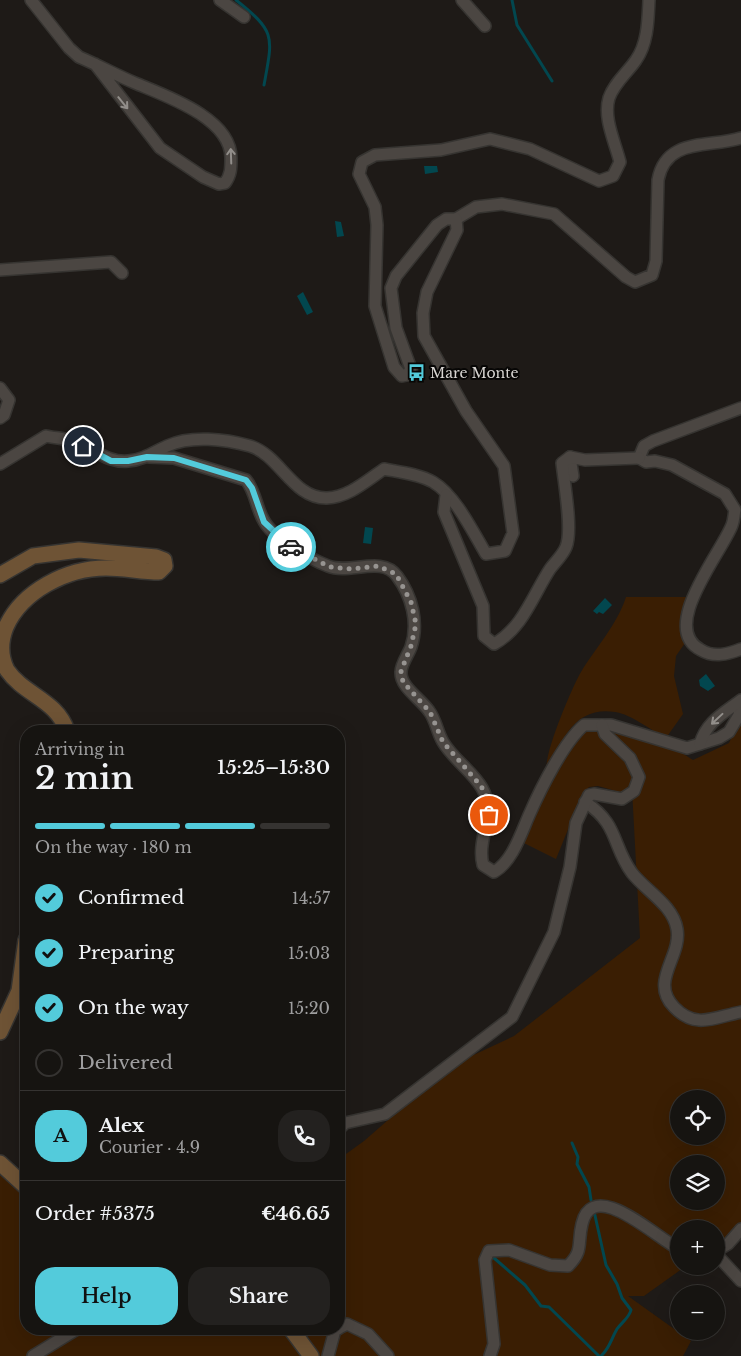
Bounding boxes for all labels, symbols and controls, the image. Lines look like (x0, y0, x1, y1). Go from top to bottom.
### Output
one-way arrow (118, 96, 129, 109)
one-way arrow (226, 148, 236, 164)
bus stop icon: Mare Monte (406, 363, 426, 383)
place label: Mare Monte (430, 364, 519, 382)
pin (62, 425, 104, 467)
icon: home (69, 432, 97, 460)
courier (266, 522, 316, 572)
icon: car (277, 533, 305, 561)
one-way arrow (710, 713, 723, 725)
text: Arriving in (35, 739, 125, 759)
text: 15:25–15:30 (217, 756, 330, 779)
text: 2 min (35, 758, 134, 798)
pin (468, 794, 510, 836)
icon: bag (475, 801, 503, 829)
text: On the way · 180 m (35, 837, 192, 857)
icon: check (35, 884, 63, 912)
text: Confirmed (78, 886, 184, 909)
text: 14:57 (292, 888, 330, 908)
icon: check (35, 939, 63, 967)
text: Preparing (78, 941, 174, 964)
text: 15:03 (288, 943, 330, 963)
icon: check (35, 994, 63, 1022)
text: On the way (78, 996, 189, 1019)
text: 15:20 (288, 998, 330, 1018)
text: Delivered (78, 1051, 173, 1074)
map controls (670, 1090, 725, 1340)
button: locate (670, 1090, 725, 1145)
button: phone (278, 1110, 330, 1162)
text: Alex (99, 1114, 144, 1137)
text: A (53, 1124, 69, 1147)
text: Courier · 4.9 (99, 1137, 200, 1157)
button: layers (670, 1155, 725, 1210)
text: Order #5375 (35, 1202, 155, 1225)
text: €46.65 (261, 1202, 330, 1225)
button: + (670, 1220, 725, 1275)
button: Help (35, 1267, 178, 1325)
button: Share (188, 1267, 330, 1325)
button: − (670, 1285, 725, 1340)

